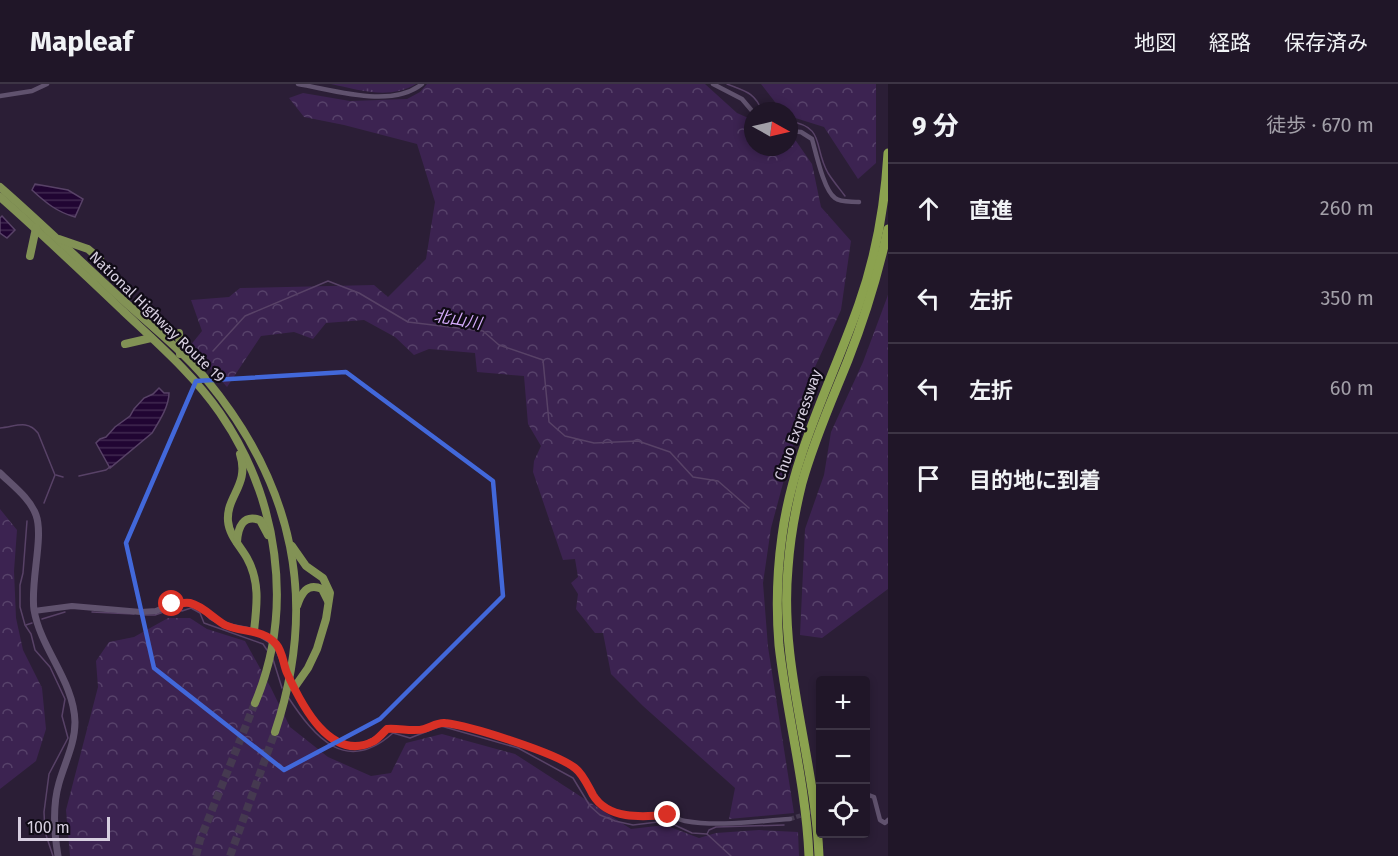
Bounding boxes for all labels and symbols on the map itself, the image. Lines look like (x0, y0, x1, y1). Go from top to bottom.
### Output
north arrow (744, 102, 798, 156)
street label: National Highway Route 19 (86, 248, 228, 386)
water label: 北山川 (433, 306, 485, 333)
street label: Chuo Expressway (771, 367, 826, 483)
route start (158, 590, 184, 616)
route end (654, 801, 680, 827)
scale bar (18, 814, 110, 842)

